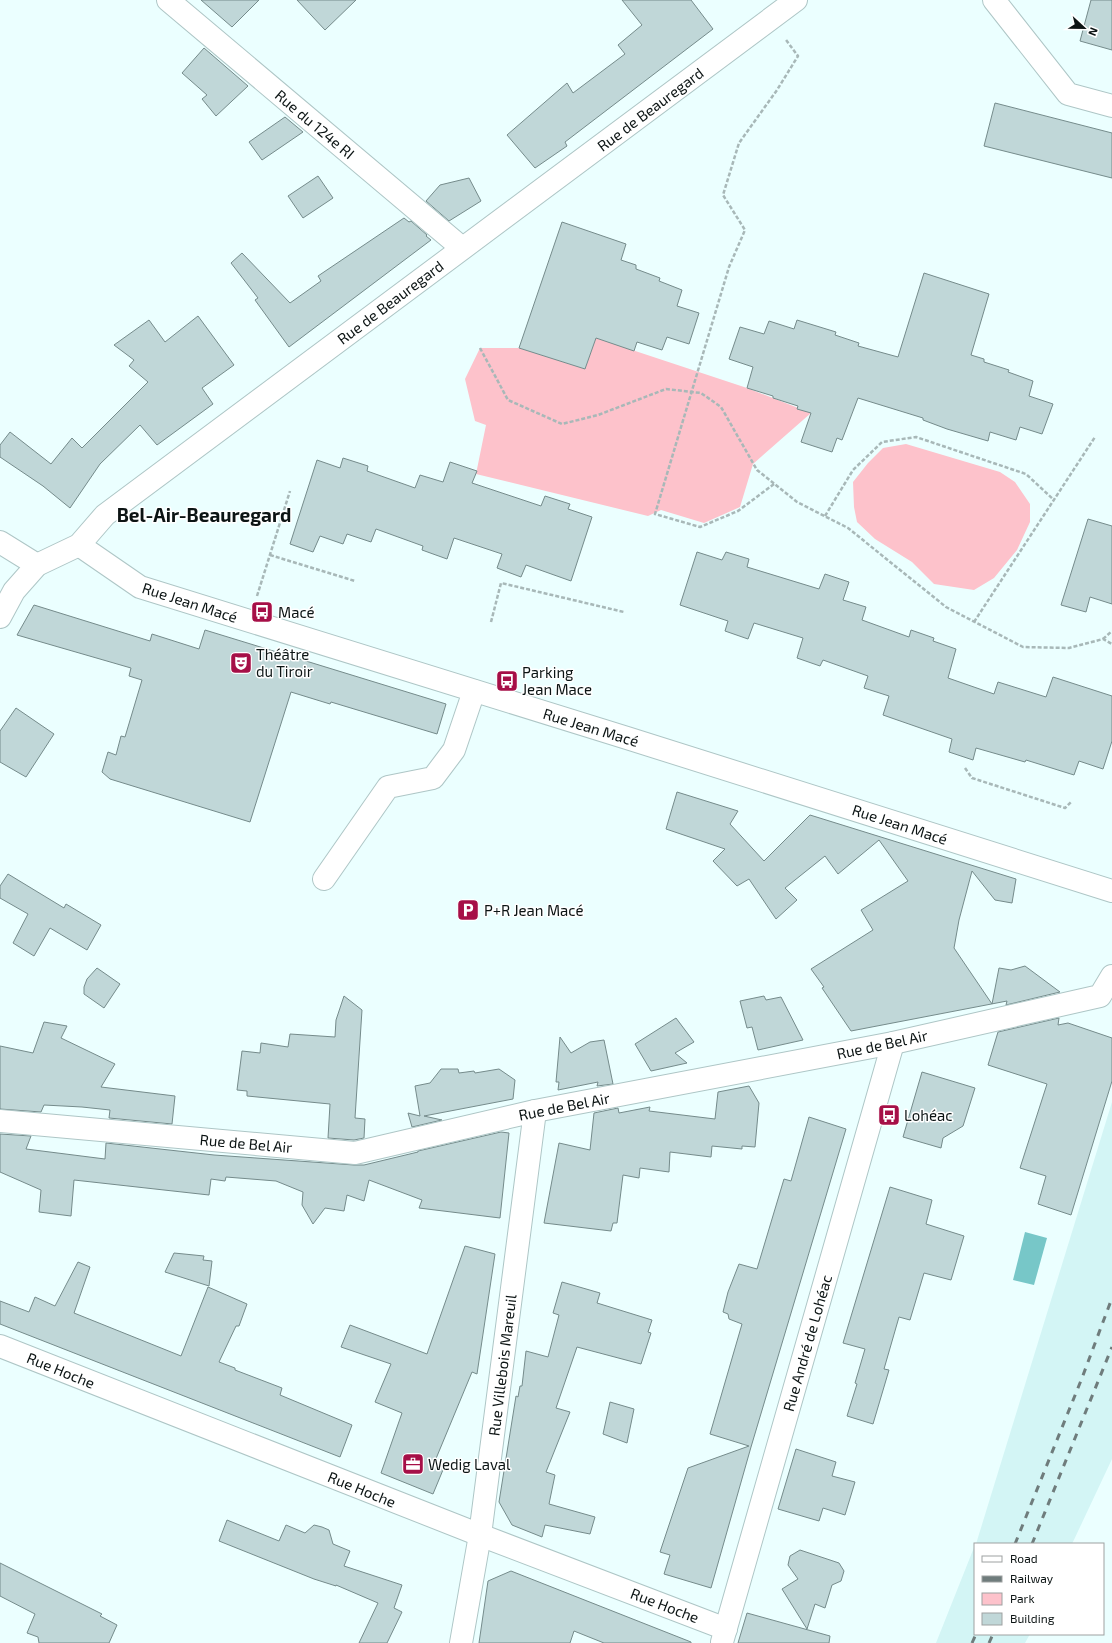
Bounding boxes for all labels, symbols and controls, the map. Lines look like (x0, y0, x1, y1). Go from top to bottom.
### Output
north arrow (1064, 8, 1104, 48)
text: N (1086, 26, 1101, 38)
street label: Rue de Beauregard (593, 63, 707, 155)
street label: Rue du 124e RI (272, 86, 358, 162)
street label: Rue de Beauregard (333, 256, 447, 348)
district label: Bel-Air-Beauregard (117, 503, 291, 526)
street label: Rue Jean Macé (140, 578, 240, 626)
bus stop icon: Macé (249, 599, 275, 625)
place label: Macé (278, 603, 315, 621)
place label: Théâtre du Tiroir (256, 645, 313, 680)
theatre icon: Théâtre du Tiroir (228, 650, 254, 676)
place label: Parking Jean Mace (522, 663, 592, 698)
bus stop icon: Parking Jean Mace (494, 668, 520, 694)
street label: Rue Jean Macé (541, 704, 641, 750)
street label: Rue Jean Macé (850, 800, 950, 848)
parking icon: P+R Jean Macé (455, 897, 481, 923)
place label: P+R Jean Macé (484, 901, 584, 919)
street label: Rue de Bel Air (835, 1026, 929, 1062)
street label: Rue de Bel Air (517, 1088, 611, 1124)
bus stop icon: Lohéac (876, 1102, 902, 1128)
place label: Lohéac (904, 1106, 953, 1124)
street label: Rue de Bel Air (199, 1130, 293, 1156)
street label: Rue André de Lohéac (779, 1273, 835, 1413)
street label: Rue Villebois Mareuil (484, 1293, 520, 1437)
street label: Rue Hoche (24, 1348, 98, 1392)
office icon: Wedig Laval (400, 1451, 426, 1477)
place label: Wedig Laval (428, 1455, 511, 1473)
street label: Rue Hoche (325, 1467, 399, 1511)
legend (974, 1543, 1104, 1635)
text: Road (1010, 1551, 1038, 1565)
text: Railway (1010, 1571, 1054, 1585)
street label: Rue Hoche (628, 1584, 702, 1626)
text: Park (1010, 1591, 1035, 1605)
text: Building (1010, 1611, 1055, 1625)

